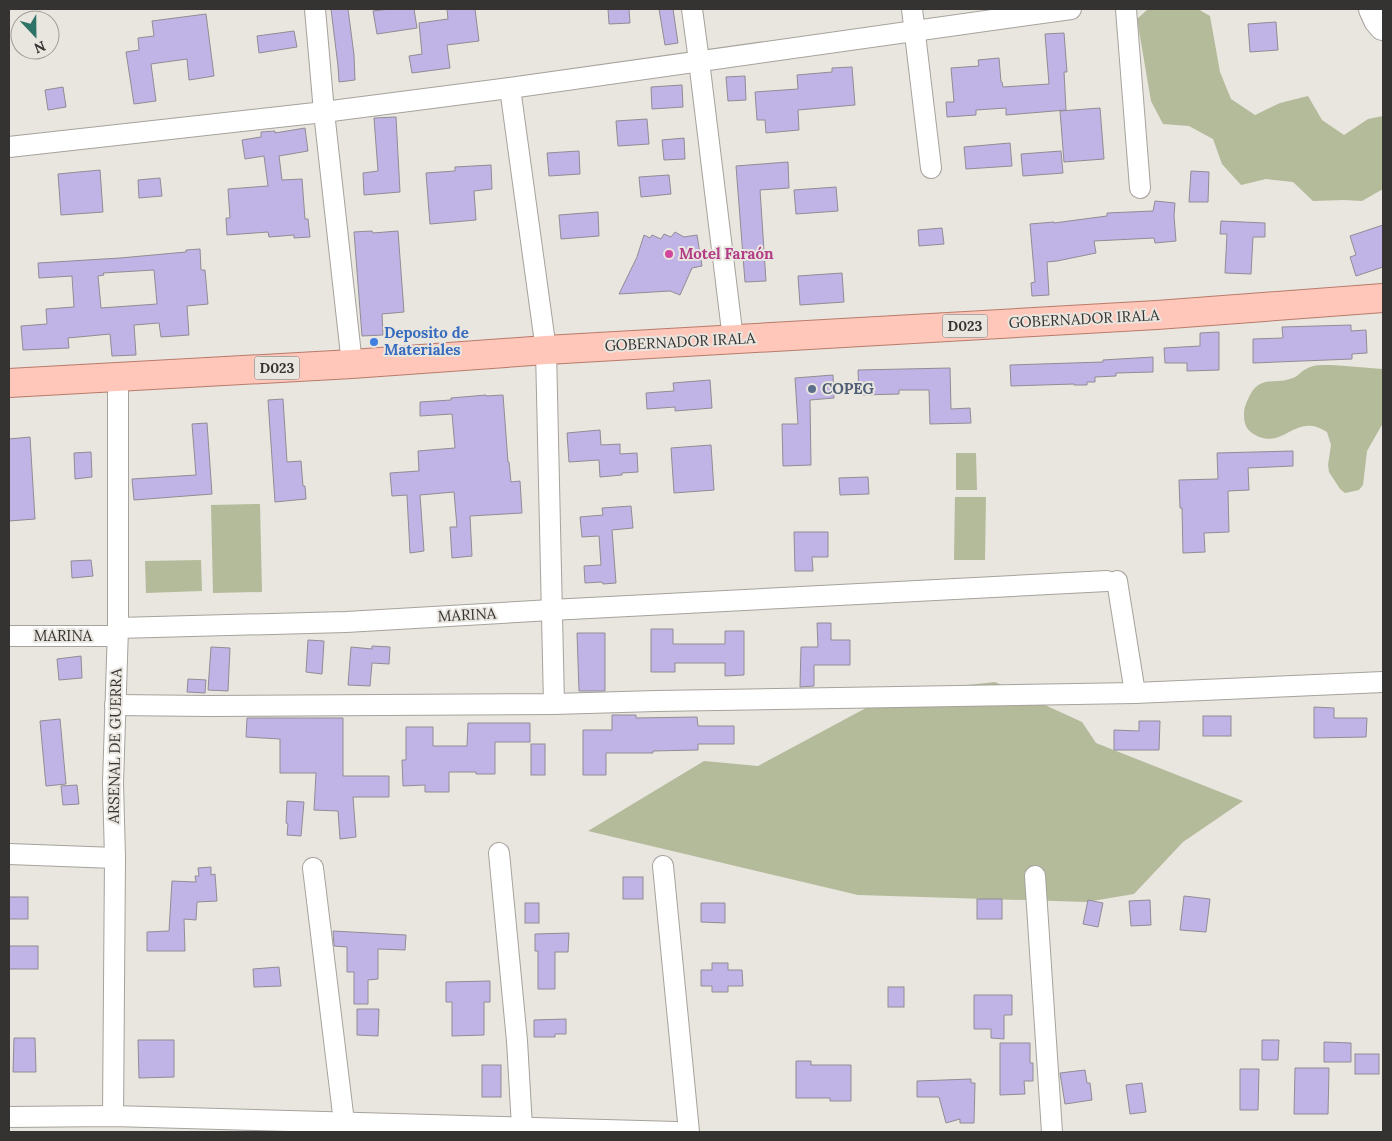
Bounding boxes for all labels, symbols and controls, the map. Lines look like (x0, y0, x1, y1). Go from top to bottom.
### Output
north arrow (10, 10, 60, 60)
text: N (31, 37, 48, 57)
place label: Motel Faraón (679, 244, 774, 263)
marker: Motel Faraón (663, 248, 675, 260)
street label: GOBERNADOR IRALA (1008, 305, 1160, 332)
road number: D023 (942, 314, 988, 338)
place label: Deposito de Materiales (384, 323, 469, 359)
street label: GOBERNADOR IRALA (604, 328, 756, 355)
marker: Deposito de Materiales (368, 336, 380, 348)
road number: D023 (254, 356, 300, 379)
place label: COPEG (822, 379, 875, 398)
marker: COPEG (806, 383, 818, 395)
street label: MARINA (437, 603, 497, 626)
street label: MARINA (34, 626, 93, 645)
street label: ARSENAL DE GUERRA (104, 668, 125, 825)

